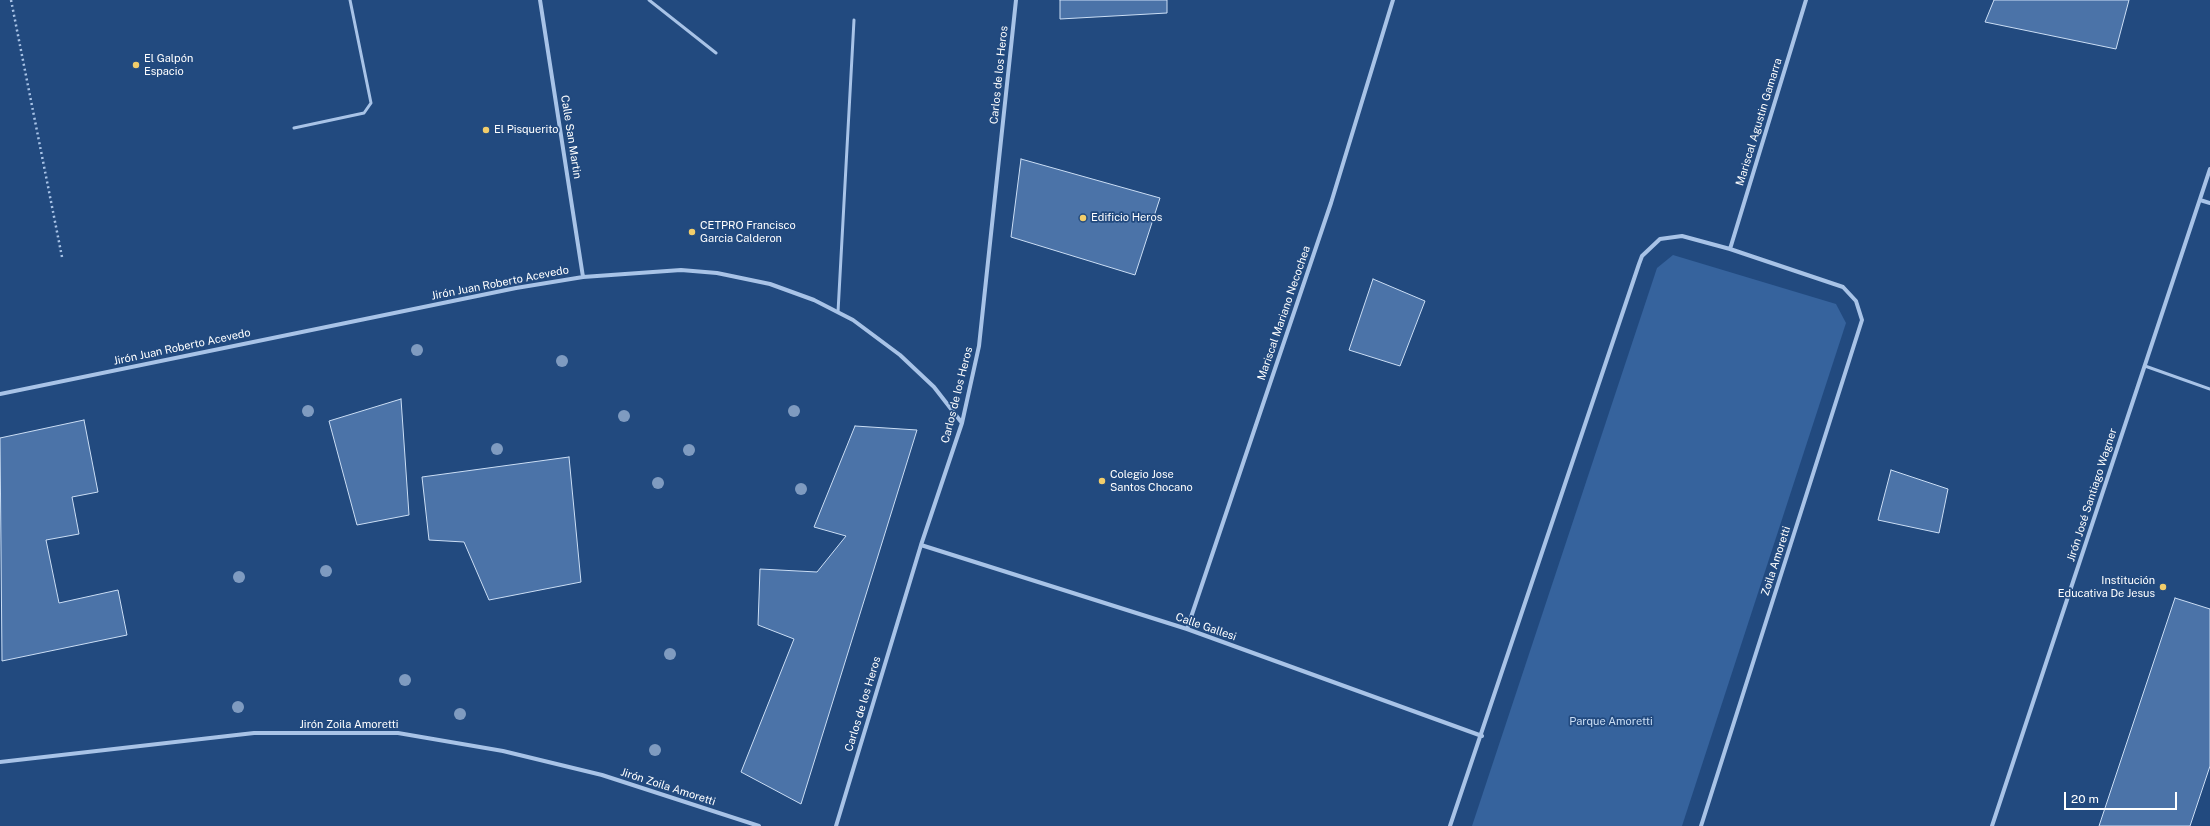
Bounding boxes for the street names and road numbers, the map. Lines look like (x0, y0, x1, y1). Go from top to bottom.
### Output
street label: Carlos de los Heros (987, 25, 1011, 125)
street label: Mariscal Agustin Gamarra (1733, 57, 1785, 187)
street label: Calle San Martin (558, 94, 584, 180)
street label: Mariscal Mariano Necochea (1255, 244, 1313, 382)
street label: Jirón Juan Roberto Acevedo (430, 263, 570, 303)
street label: Jirón Juan Roberto Acevedo (112, 326, 252, 368)
street label: Carlos de los Heros (939, 345, 975, 445)
street label: Jirón José Santiago Wagner (2064, 427, 2120, 563)
street label: Zoila Amoretti (1759, 525, 1793, 597)
street label: Calle Gallesi (1174, 610, 1238, 644)
street label: Carlos de los Heros (842, 655, 884, 753)
street label: Jirón Zoila Amoretti (300, 718, 398, 732)
street label: Jirón Zoila Amoretti (619, 765, 717, 809)

